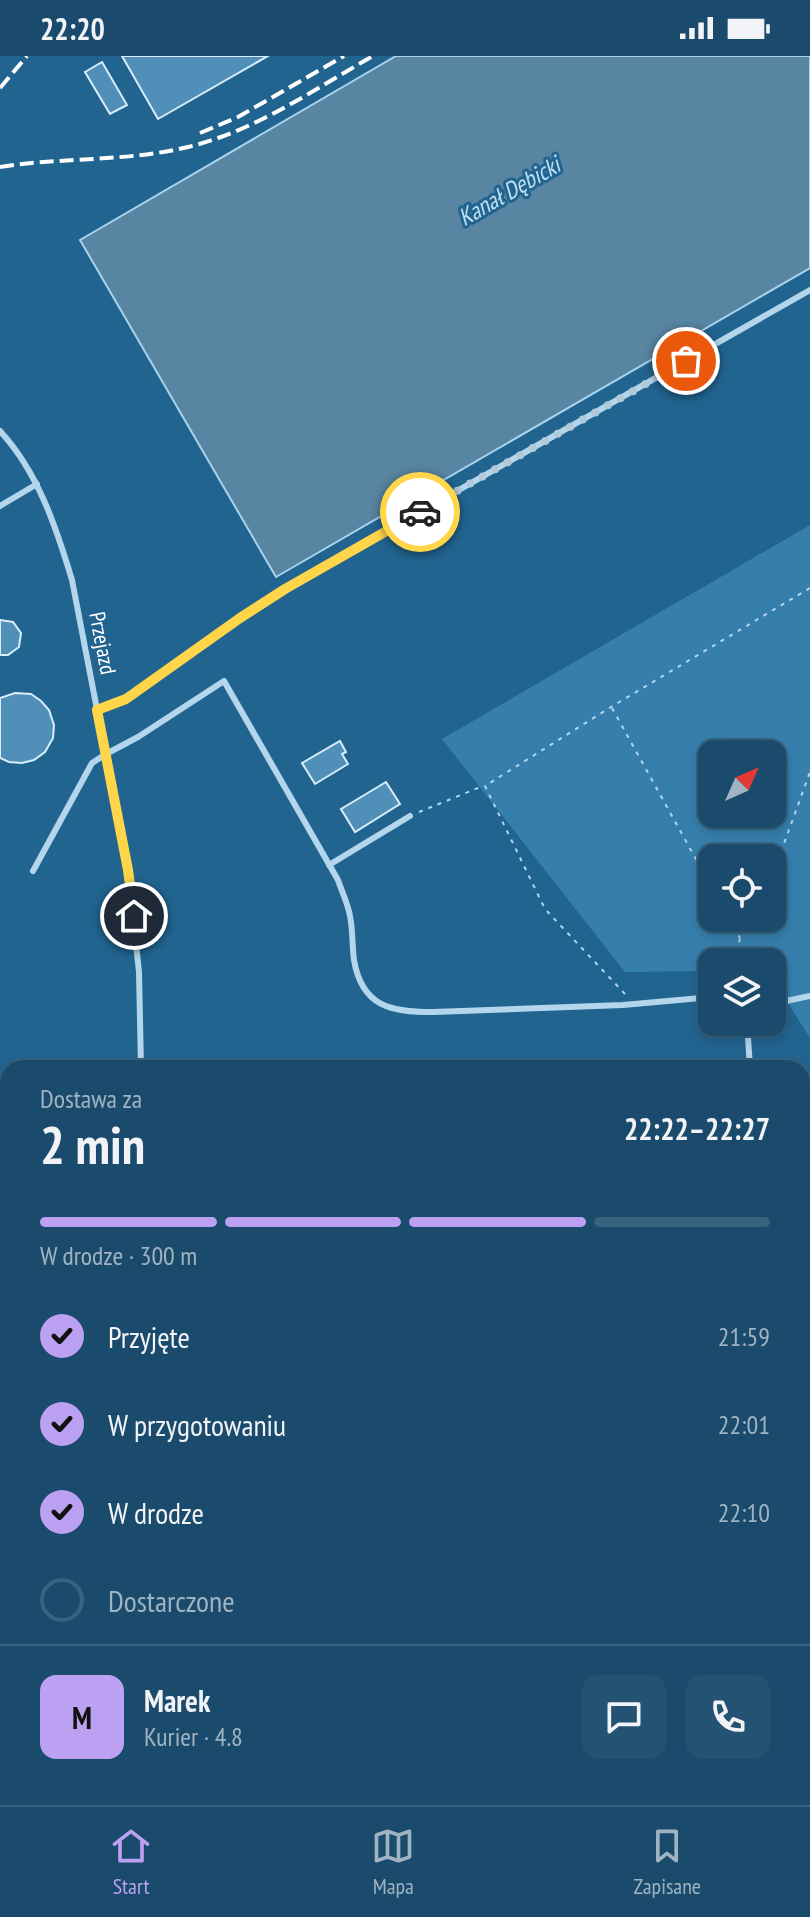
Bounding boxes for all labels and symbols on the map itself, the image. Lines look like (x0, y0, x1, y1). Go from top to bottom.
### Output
water label: Kanał Dębicki (452, 148, 568, 233)
pin (652, 327, 720, 395)
courier (380, 472, 460, 552)
street label: Przejazd (83, 609, 123, 677)
north arrow (698, 740, 786, 828)
pin (100, 882, 168, 950)

